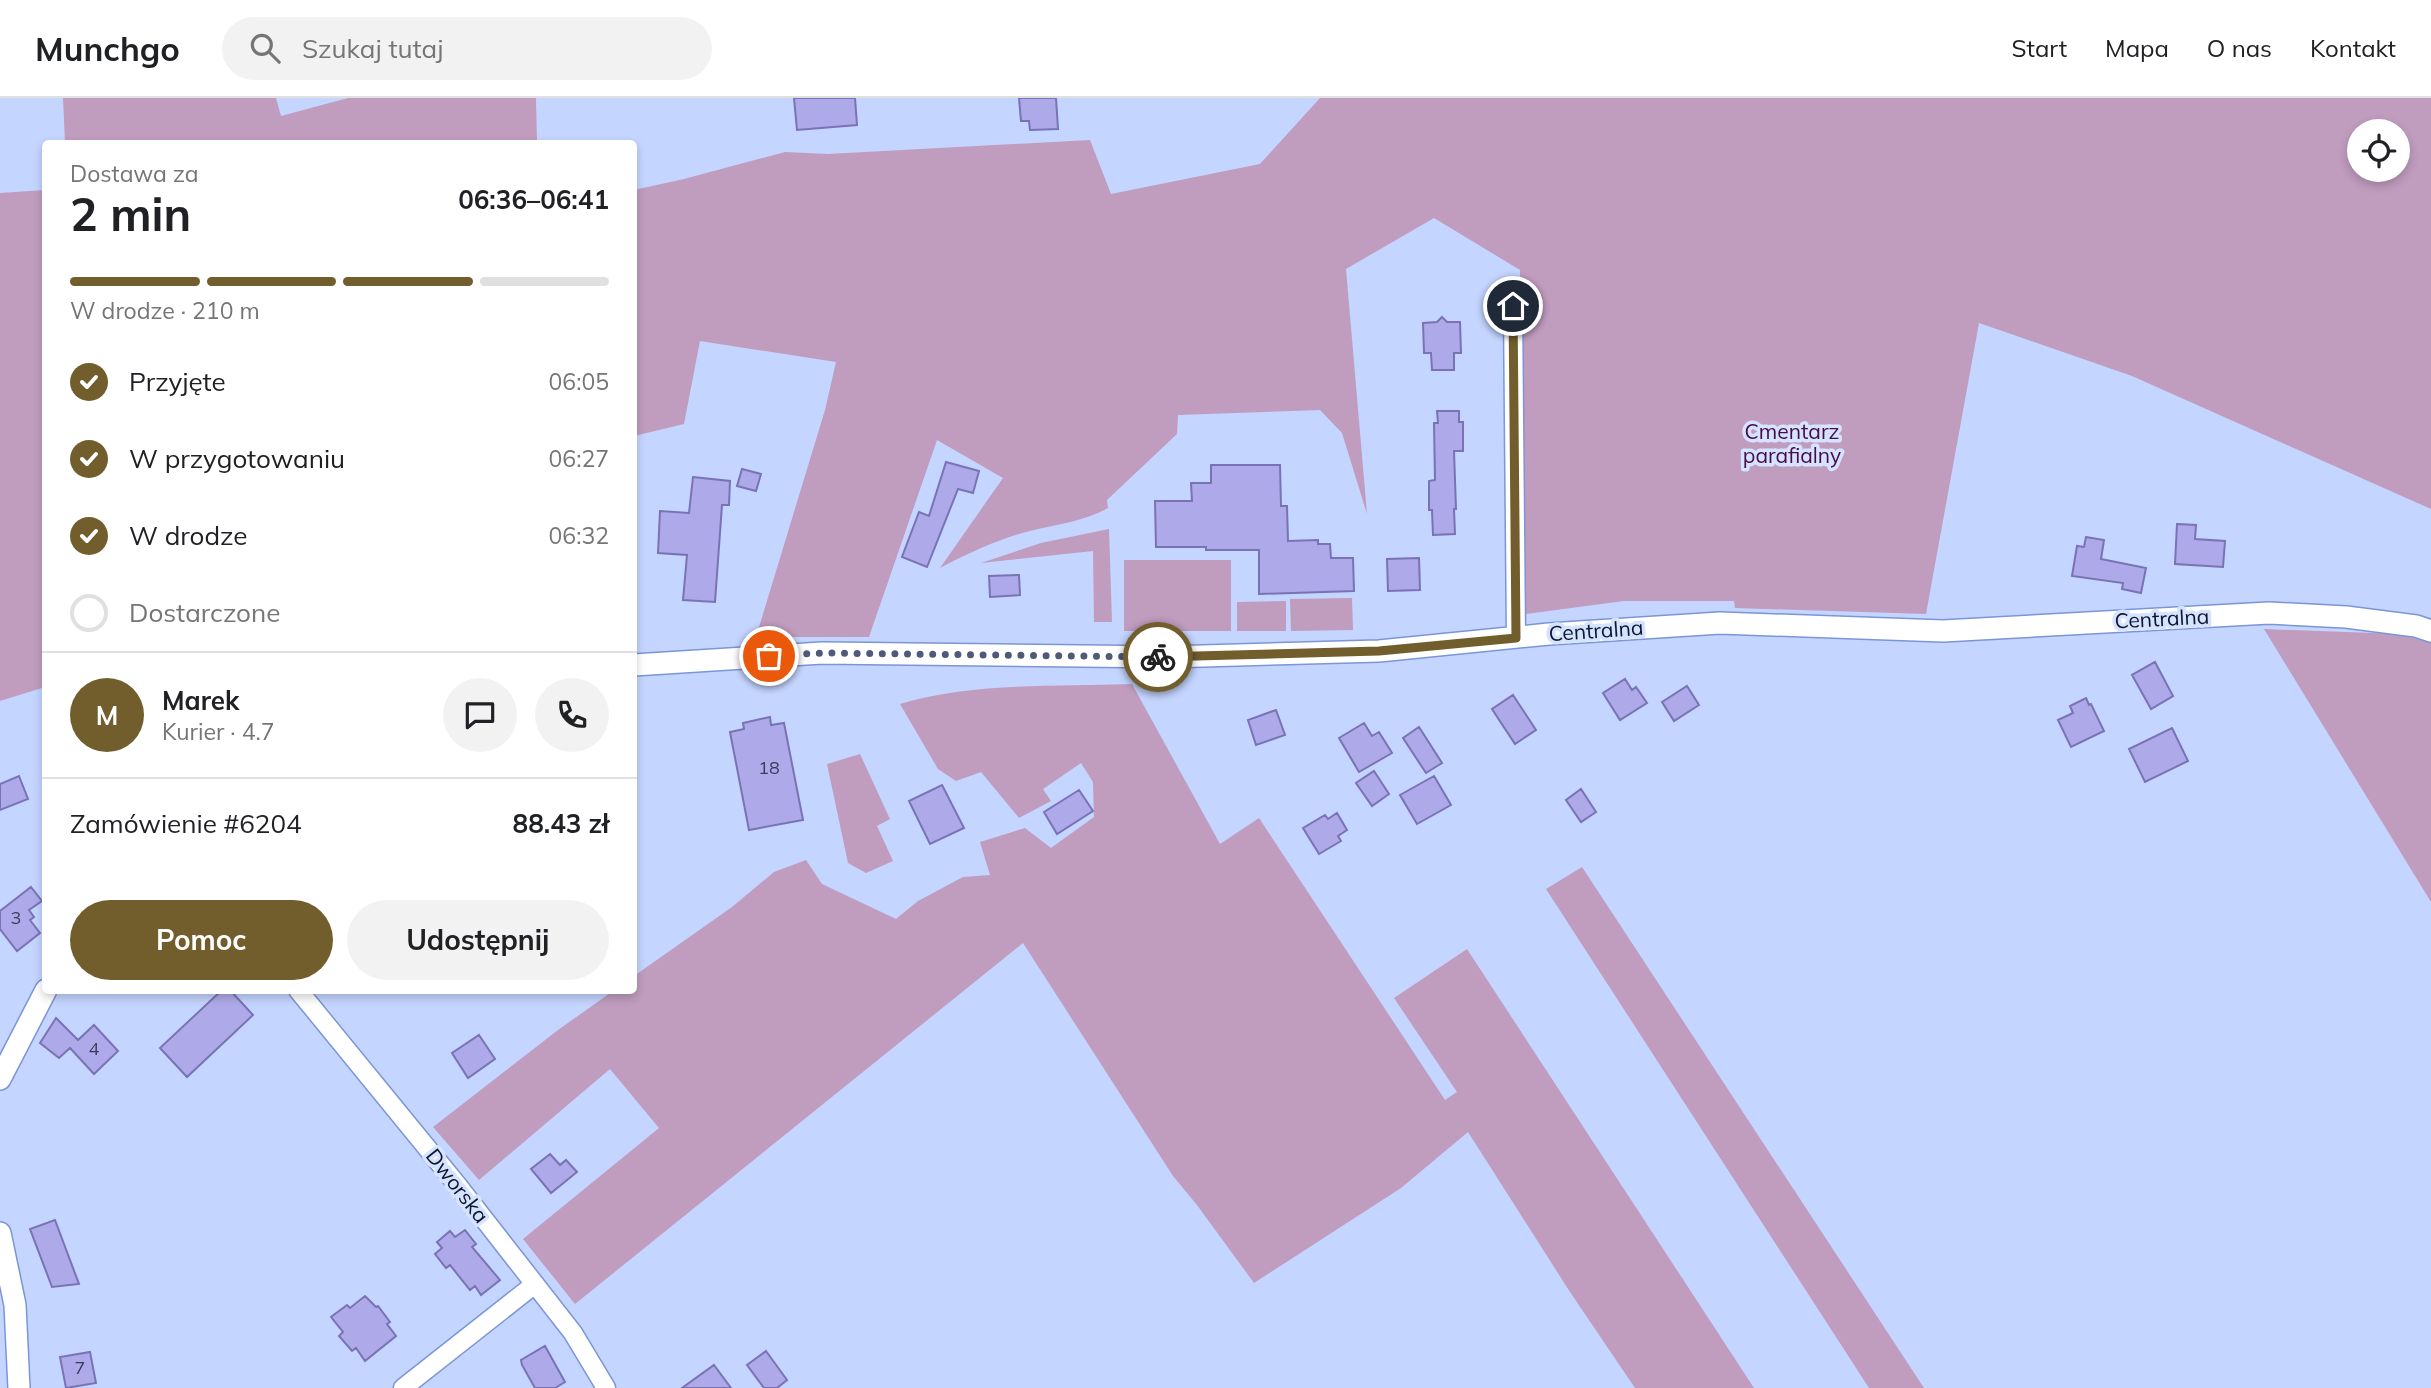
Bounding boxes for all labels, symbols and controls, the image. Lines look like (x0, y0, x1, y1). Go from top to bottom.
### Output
search box (222, 17, 712, 80)
text: Munchgo (35, 28, 180, 69)
icon: search (246, 29, 284, 67)
text: Szukaj tutaj (302, 32, 443, 65)
text: Start (2012, 33, 2067, 63)
text: Mapa (2105, 33, 2169, 63)
text: O nas (2207, 33, 2272, 63)
text: Kontakt (2310, 33, 2396, 63)
map controls (2347, 119, 2410, 182)
button: locate (2347, 119, 2410, 182)
text: Dostawa za (70, 159, 199, 188)
text: 06:36–06:41 (458, 183, 609, 216)
text: 2 min (70, 185, 191, 243)
pin (1483, 276, 1543, 336)
icon: home (1494, 287, 1532, 325)
text: W drodze · 210 m (70, 296, 260, 325)
icon: check (70, 363, 108, 401)
text: Przyjęte (129, 365, 226, 398)
text: 06:05 (549, 367, 609, 396)
park label: Cmentarz parafialny (1743, 418, 1841, 468)
icon: check (70, 440, 108, 478)
text: W przygotowaniu (129, 442, 345, 475)
text: 06:27 (549, 444, 609, 473)
icon: check (70, 517, 108, 555)
text: W drodze (129, 519, 247, 552)
text: 06:32 (549, 521, 609, 550)
text: Dostarczone (129, 596, 280, 629)
street label: Centralna (2114, 603, 2210, 633)
street label: Centralna (1548, 614, 1644, 646)
courier (1123, 622, 1193, 692)
pin (739, 626, 799, 686)
icon: bag (750, 637, 788, 675)
icon: bike (1139, 638, 1177, 676)
button: chat (443, 678, 517, 752)
button: phone (535, 678, 609, 752)
text: Marek (162, 684, 239, 717)
text: M (96, 699, 118, 732)
text: Kurier · 4.7 (162, 717, 274, 746)
house number: 18 (758, 756, 780, 779)
text: Zamówienie #6204 (70, 807, 302, 840)
text: 88.43 zł (513, 807, 609, 840)
button: Pomoc (70, 900, 333, 980)
button: Udostępnij (347, 900, 609, 980)
house number: 3 (11, 906, 21, 929)
house number: 4 (89, 1037, 100, 1060)
street label: Dworska (421, 1143, 495, 1228)
house number: 7 (75, 1356, 85, 1379)

